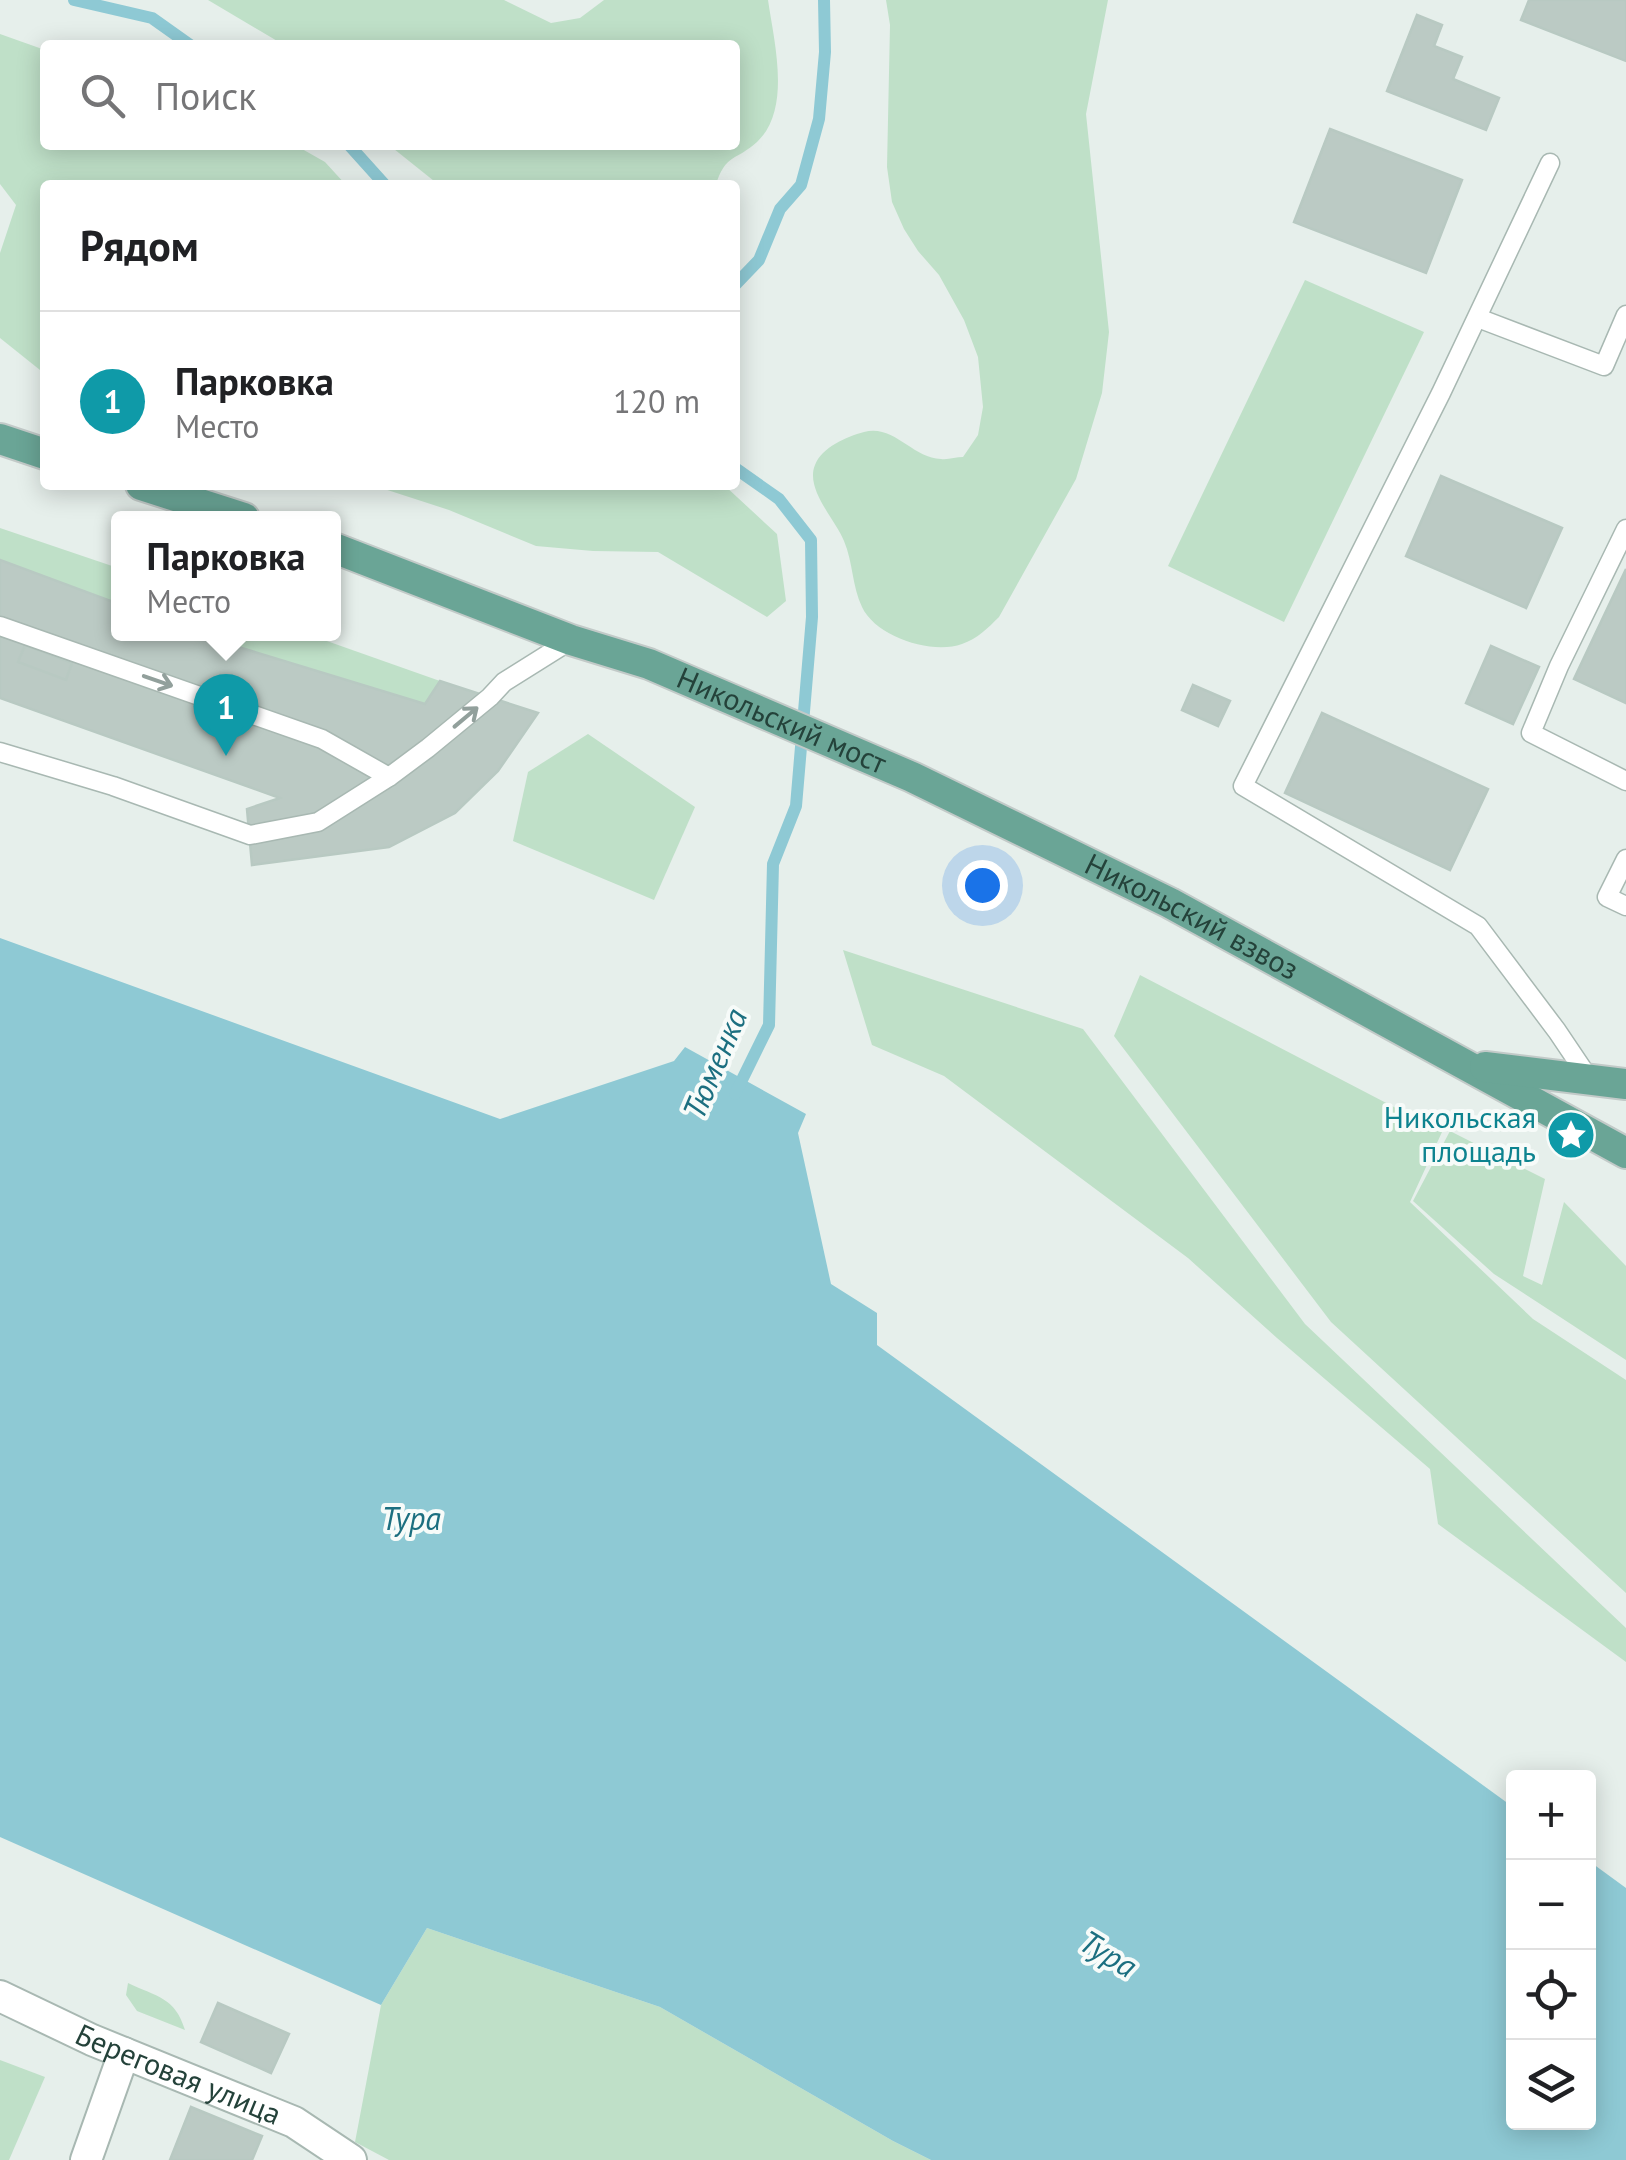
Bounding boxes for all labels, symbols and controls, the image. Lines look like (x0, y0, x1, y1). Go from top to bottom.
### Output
search box (40, 40, 740, 150)
icon: search (75, 68, 130, 123)
text: Поиск (155, 71, 256, 120)
text: Рядом (80, 218, 199, 273)
text: Парковка (175, 356, 334, 405)
text: 1 (103, 380, 122, 422)
text: 120 m (613, 380, 700, 422)
text: Место (175, 405, 260, 447)
popup (111, 511, 341, 641)
text: Парковка (147, 531, 305, 580)
text: Место (147, 580, 231, 622)
street label: Никольский мост (671, 657, 893, 782)
one-way arrow (142, 674, 174, 692)
pin: 1 (194, 674, 258, 756)
one-way arrow (452, 706, 478, 728)
street label: Никольский взвоз (1079, 844, 1306, 988)
your location (957, 860, 1008, 911)
water label: Тюменка (672, 1002, 756, 1125)
place label: Никольская площадь (1384, 1097, 1536, 1170)
place icon: Никольская площадь (1545, 1109, 1597, 1161)
water label: Тура (381, 1497, 441, 1539)
map controls (1506, 1770, 1596, 2130)
button: + (1506, 1770, 1596, 1860)
button: − (1506, 1860, 1596, 1950)
water label: Тура (1072, 1920, 1145, 1987)
button: locate (1506, 1950, 1596, 2040)
street label: Береговая улица (70, 2014, 287, 2133)
button: layers (1506, 2040, 1596, 2130)

